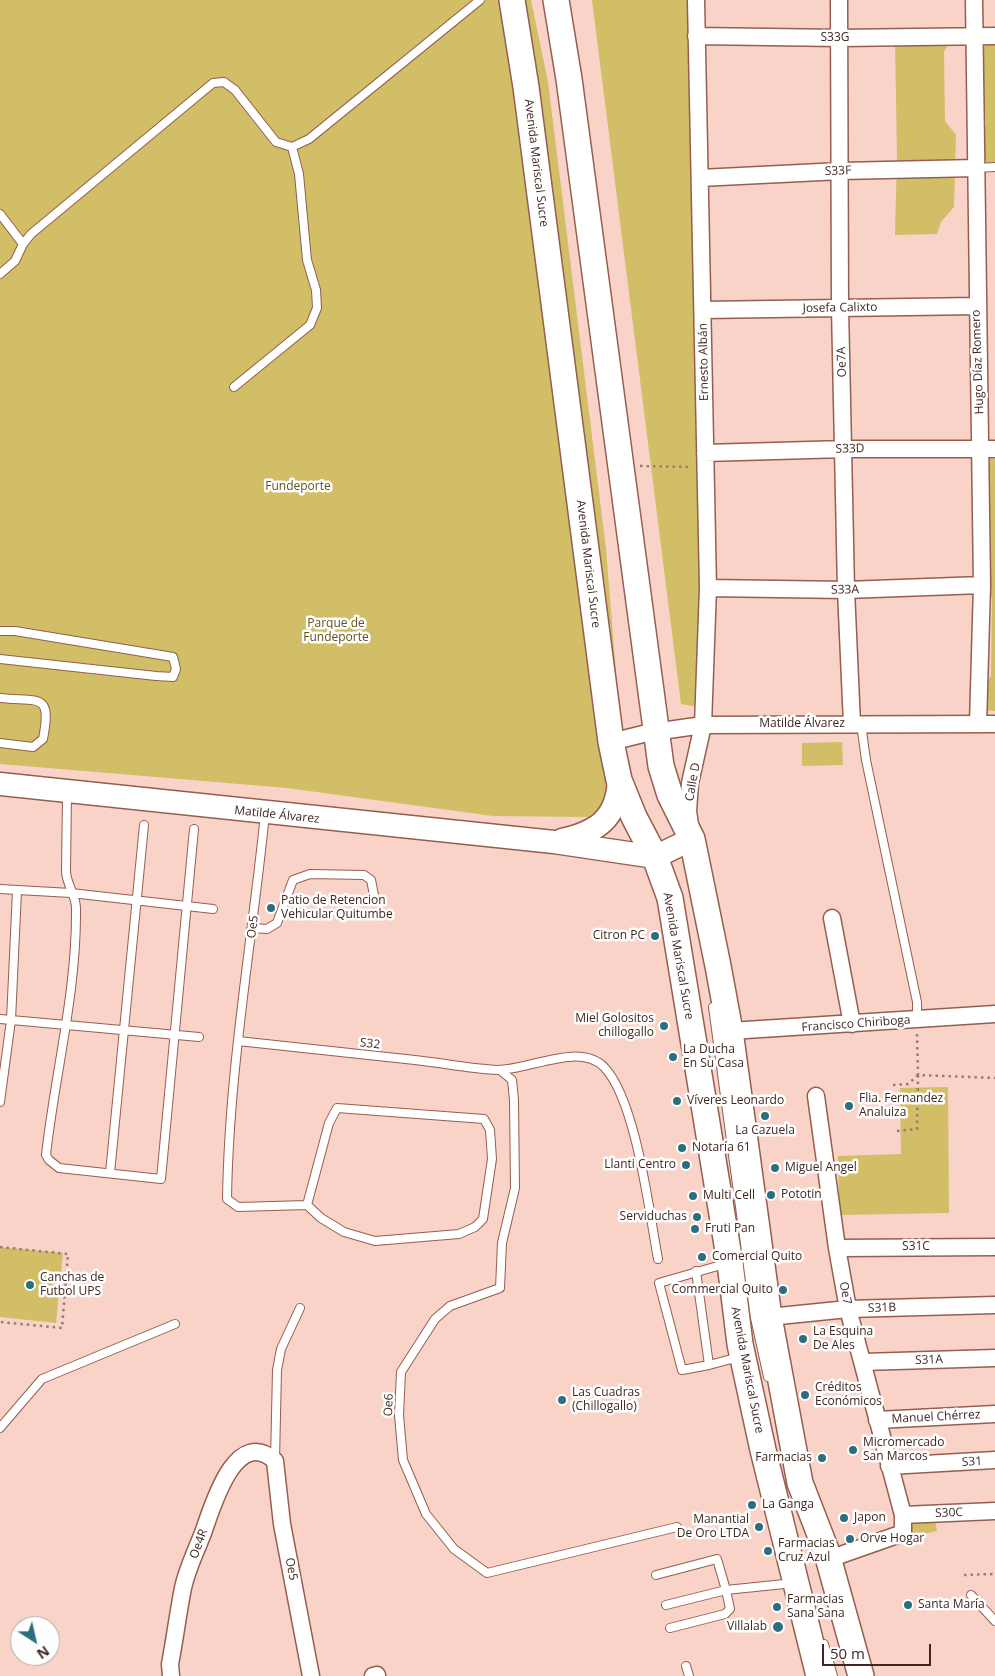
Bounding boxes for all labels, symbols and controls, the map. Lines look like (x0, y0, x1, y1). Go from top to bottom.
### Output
street label: S33G (820, 31, 850, 45)
street label: Avenida Mariscal Sucre (521, 98, 551, 228)
street label: S33F (825, 163, 851, 179)
street label: Josefa Calixto (802, 300, 878, 316)
street label: Hugo Díaz Romero (969, 309, 987, 415)
street label: Ernesto Albán (696, 323, 712, 401)
street label: Oe7A (834, 346, 850, 378)
street label: S33D (835, 442, 865, 456)
park label: Fundeporte (265, 480, 331, 494)
street label: Avenida Mariscal Sucre (573, 499, 603, 629)
street label: S33A (831, 583, 859, 597)
park label: Parque de Fundeporte (303, 617, 369, 645)
street label: Matilde Álvarez (759, 717, 845, 731)
street label: Calle D (683, 762, 703, 802)
street label: Matilde Álvarez (234, 803, 320, 827)
street label: Avenida Mariscal Sucre (660, 891, 696, 1021)
place label: Patio de Retencion Vehicular Quitumbe (281, 894, 393, 922)
marker: Patio de Retencion Vehicular Quitumbe (265, 902, 277, 914)
street label: Oe5 (244, 915, 262, 939)
place label: Citron PC (593, 929, 645, 943)
marker: Citron PC (649, 930, 661, 942)
place label: Miel Golositos chillogallo (575, 1012, 654, 1040)
street label: Francisco Chiriboga (801, 1013, 911, 1035)
marker: Miel Golositos chillogallo (658, 1020, 670, 1032)
street label: S32 (359, 1036, 381, 1052)
place label: La Ducha En Su Casa (683, 1043, 744, 1071)
marker: La Ducha En Su Casa (667, 1051, 679, 1063)
place label: Flia. Fernandez Analuiza (859, 1092, 943, 1120)
place label: Víveres Leonardo (687, 1094, 784, 1108)
marker: Víveres Leonardo (671, 1095, 683, 1107)
marker: Flia. Fernandez Analuiza (843, 1100, 855, 1112)
marker: La Cazuela (759, 1110, 771, 1122)
place label: La Cazuela (735, 1124, 795, 1138)
place label: Notaría 61 (692, 1141, 751, 1155)
marker: Notaría 61 (676, 1142, 688, 1154)
place label: Llanti Centro (604, 1158, 676, 1172)
marker: Llanti Centro (680, 1159, 692, 1171)
place label: Miguel Angel (785, 1161, 857, 1175)
marker: Miguel Angel (769, 1162, 781, 1174)
place label: Pototin (781, 1188, 822, 1202)
place label: Multi Cell (703, 1189, 755, 1203)
marker: Pototin (765, 1189, 777, 1201)
marker: Multi Cell (687, 1190, 699, 1202)
place label: Serviduchas (620, 1210, 687, 1224)
marker: Serviduchas (691, 1211, 703, 1223)
place label: Fruti Pan (705, 1222, 755, 1236)
marker: Fruti Pan (689, 1223, 701, 1235)
street label: S31C (902, 1240, 930, 1254)
place label: Comercial Quito (712, 1250, 802, 1264)
marker: Comercial Quito (696, 1251, 708, 1263)
place label: Canchas de Futbol UPS (40, 1271, 104, 1299)
marker: Canchas de Futbol UPS (24, 1279, 36, 1291)
street label: Oe7 (836, 1280, 854, 1306)
place label: Commercial Quito (672, 1283, 773, 1297)
marker: Commercial Quito (777, 1284, 789, 1296)
street label: S31B (868, 1300, 896, 1316)
street label: Avenida Mariscal Sucre (728, 1305, 766, 1435)
place label: La Esquina De Ales (813, 1325, 873, 1353)
marker: La Esquina De Ales (797, 1333, 809, 1345)
street label: S31A (915, 1352, 943, 1368)
place label: Créditos Económicos (815, 1381, 882, 1409)
place label: Las Cuadras (Chillogallo) (572, 1386, 640, 1414)
marker: Créditos Económicos (799, 1389, 811, 1401)
street label: Oe6 (381, 1393, 397, 1417)
marker: Las Cuadras (Chillogallo) (556, 1394, 568, 1406)
street label: Manuel Chérrez (891, 1407, 981, 1427)
place label: Micromercado San Marcos (863, 1436, 944, 1464)
marker: Micromercado San Marcos (847, 1444, 859, 1456)
place label: Farmacias (755, 1451, 812, 1465)
marker: Farmacias (816, 1452, 828, 1464)
street label: S31 (961, 1454, 983, 1470)
place label: La Ganga (762, 1498, 814, 1512)
marker: La Ganga (746, 1499, 758, 1511)
street label: S30C (935, 1505, 963, 1521)
place label: Japon (854, 1511, 886, 1525)
marker: Japon (838, 1512, 850, 1524)
place label: Manantial De Oro LTDA (677, 1513, 749, 1541)
marker: Manantial De Oro LTDA (753, 1521, 765, 1533)
street label: Oe4R (187, 1527, 211, 1561)
place label: Orve Hogar (860, 1532, 924, 1546)
marker: Orve Hogar (844, 1533, 856, 1545)
place label: Farmacias Cruz Azul (778, 1537, 835, 1565)
marker: Farmacias Cruz Azul (762, 1545, 774, 1557)
street label: Oe5 (282, 1556, 300, 1582)
place label: Farmacias Sana Sana (787, 1593, 845, 1621)
place label: Santa María (918, 1598, 985, 1612)
marker: Santa María (902, 1599, 914, 1611)
marker: Farmacias Sana Sana (771, 1601, 783, 1613)
north arrow (10, 1616, 60, 1666)
place label: Villalab (727, 1620, 767, 1634)
marker: Villalab (771, 1620, 785, 1634)
scale bar (825, 1634, 934, 1666)
text: N (33, 1642, 53, 1664)
text: 50 m (830, 1643, 865, 1663)

